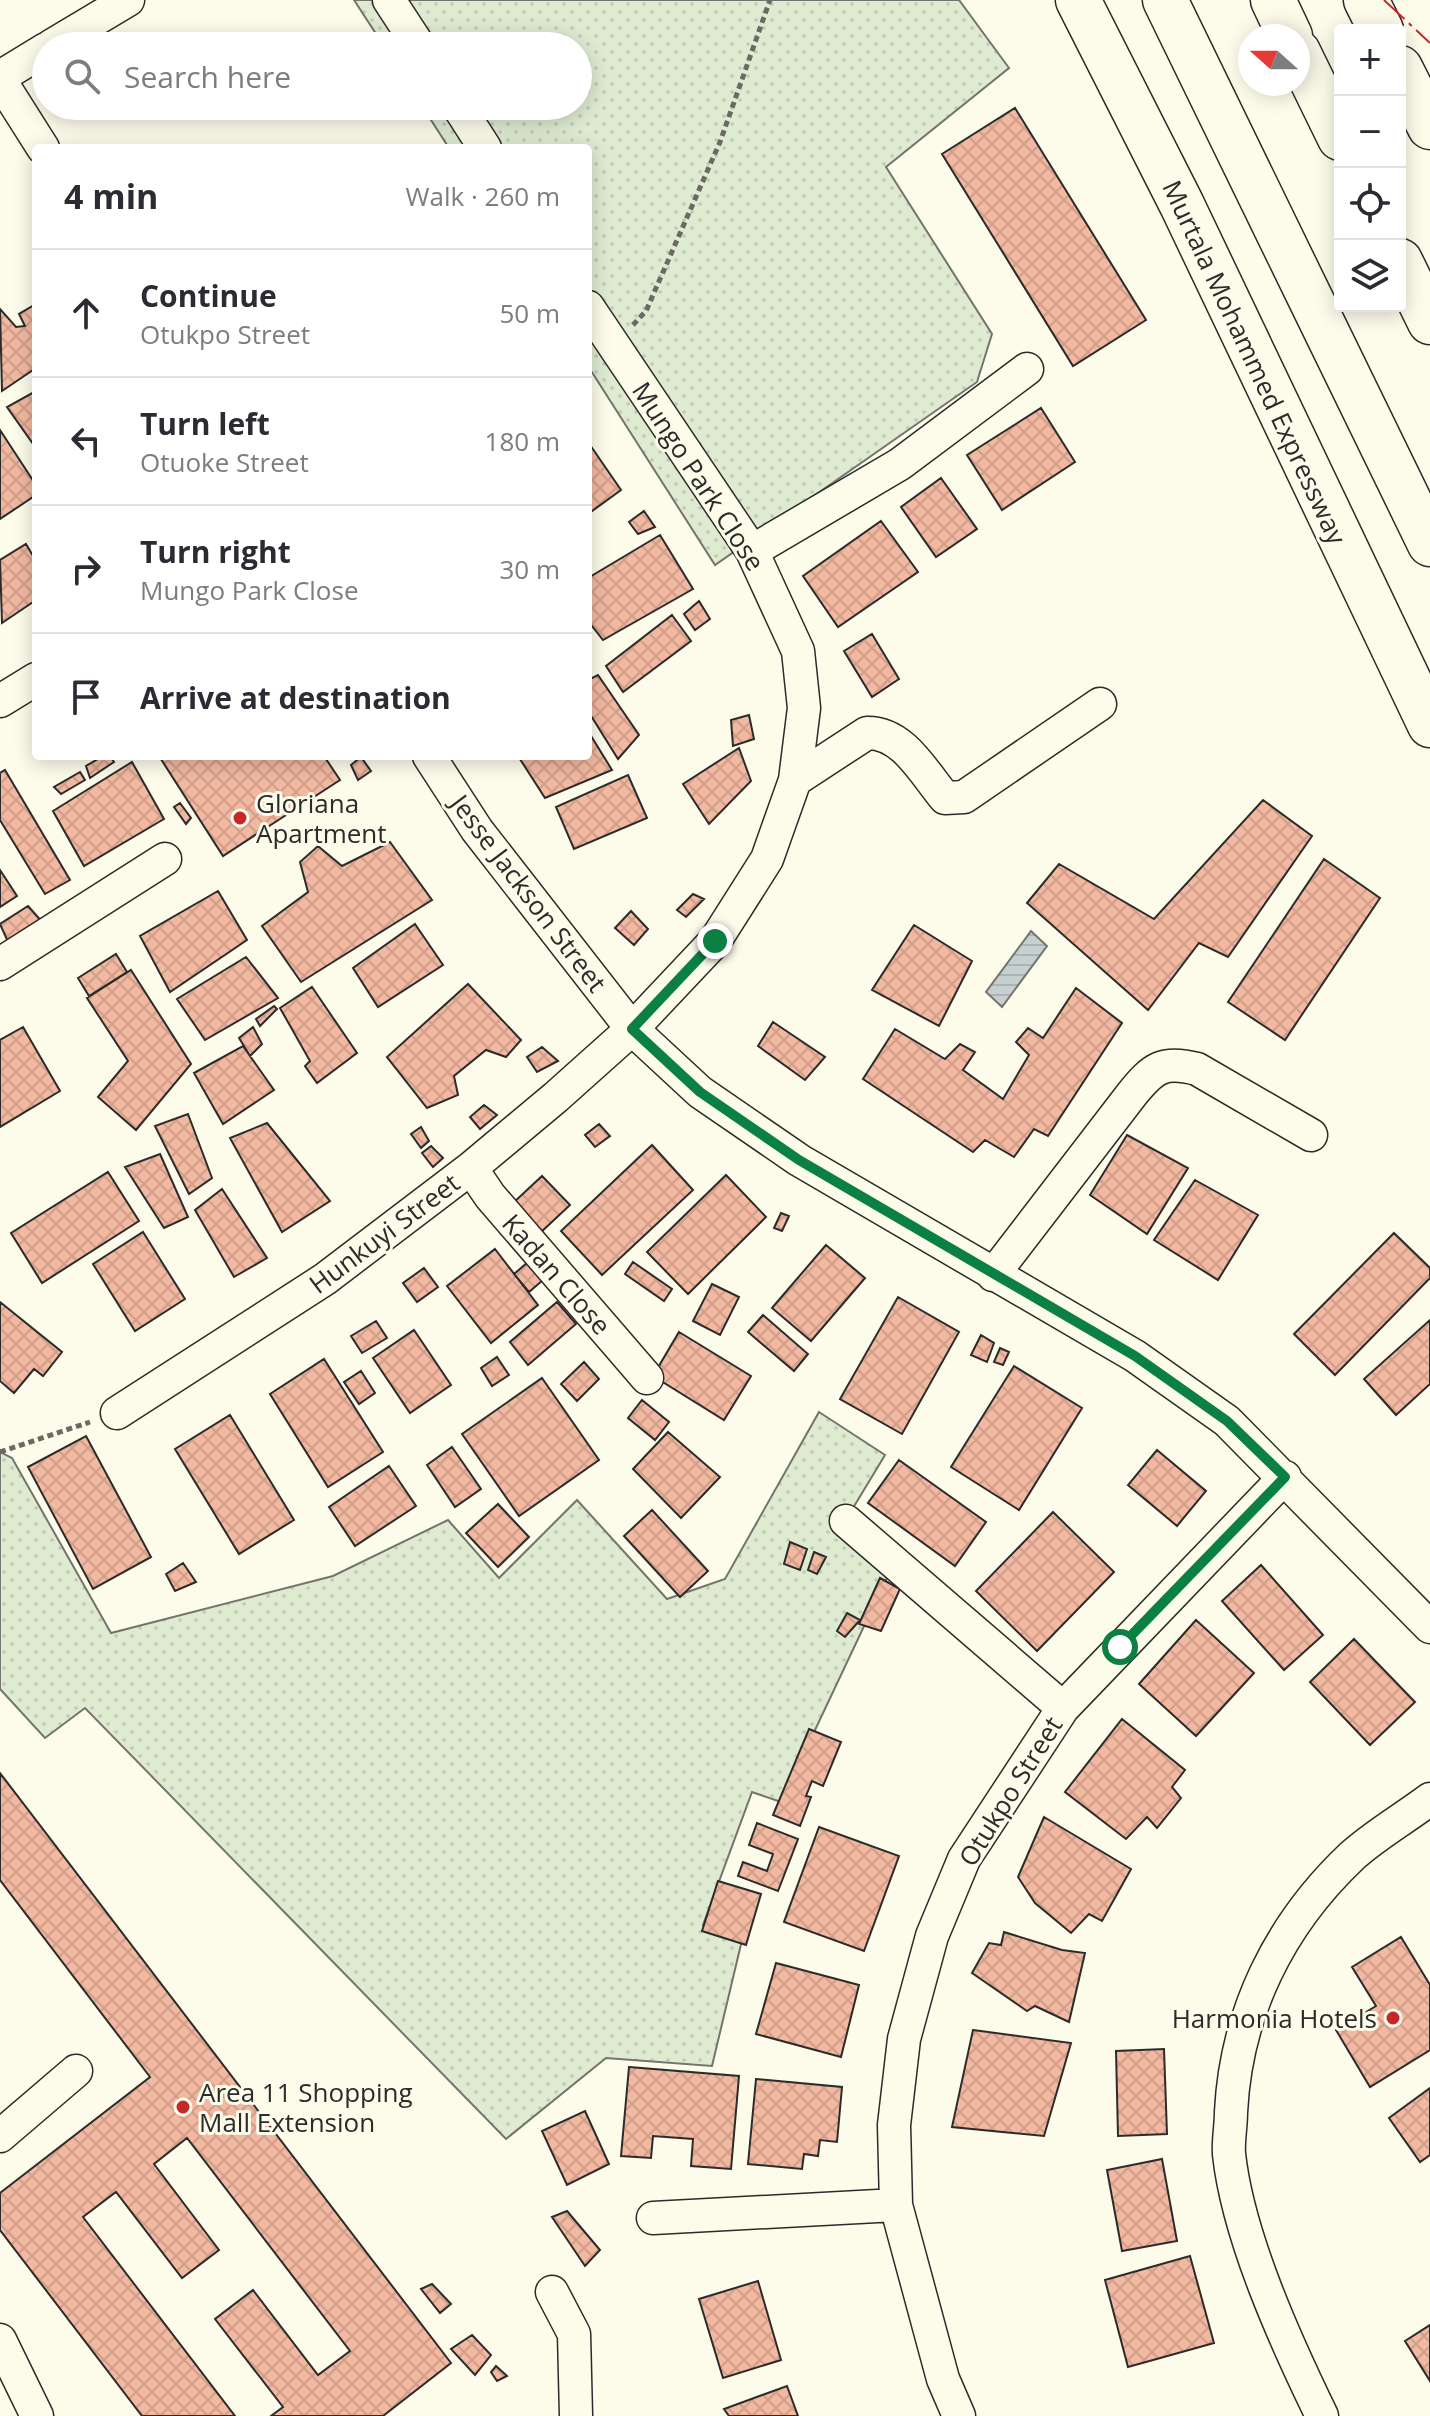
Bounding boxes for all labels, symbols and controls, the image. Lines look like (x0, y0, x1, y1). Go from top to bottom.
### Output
north arrow (1238, 24, 1310, 96)
map controls (1334, 24, 1406, 312)
button: + (1334, 24, 1406, 96)
search box (32, 32, 592, 120)
icon: search (60, 54, 104, 98)
text: Search here (124, 56, 291, 97)
button: − (1334, 96, 1406, 168)
button: locate (1334, 168, 1406, 240)
text: 4 min (64, 173, 158, 219)
street label: Murtala Mohammed Expressway (1155, 174, 1356, 551)
text: Walk · 260 m (406, 178, 560, 214)
button: layers (1334, 240, 1406, 312)
text: Continue (140, 275, 277, 316)
icon: ahead (64, 291, 108, 335)
text: 50 m (499, 295, 560, 331)
text: Otukpo Street (140, 316, 310, 352)
street label: Mungo Park Close (624, 375, 774, 577)
text: Turn left (140, 403, 270, 444)
icon: left (64, 419, 108, 463)
text: 180 m (485, 423, 560, 459)
text: Otuoke Street (140, 444, 309, 480)
text: Turn right (140, 531, 291, 572)
icon: right (64, 547, 108, 591)
text: 30 m (499, 551, 560, 587)
text: Mungo Park Close (140, 572, 359, 608)
icon: arrive (64, 675, 108, 719)
text: Arrive at destination (140, 677, 451, 718)
street label: Jesse Jackson Street (441, 784, 615, 999)
place label: Gloriana Apartment (256, 785, 387, 851)
marker: Gloriana Apartment (231, 809, 249, 827)
route end (697, 923, 733, 959)
street label: Hunkuyi Street (301, 1165, 467, 1301)
street label: Kadan Close (495, 1206, 619, 1342)
route start (1102, 1629, 1138, 1665)
street label: Otukpo Street (950, 1709, 1070, 1873)
place label: Harmonia Hotels (1172, 2000, 1377, 2036)
marker: Harmonia Hotels (1384, 2009, 1402, 2027)
place label: Area 11 Shopping Mall Extension (199, 2074, 413, 2140)
marker: Area 11 Shopping Mall Extension (174, 2098, 192, 2116)

